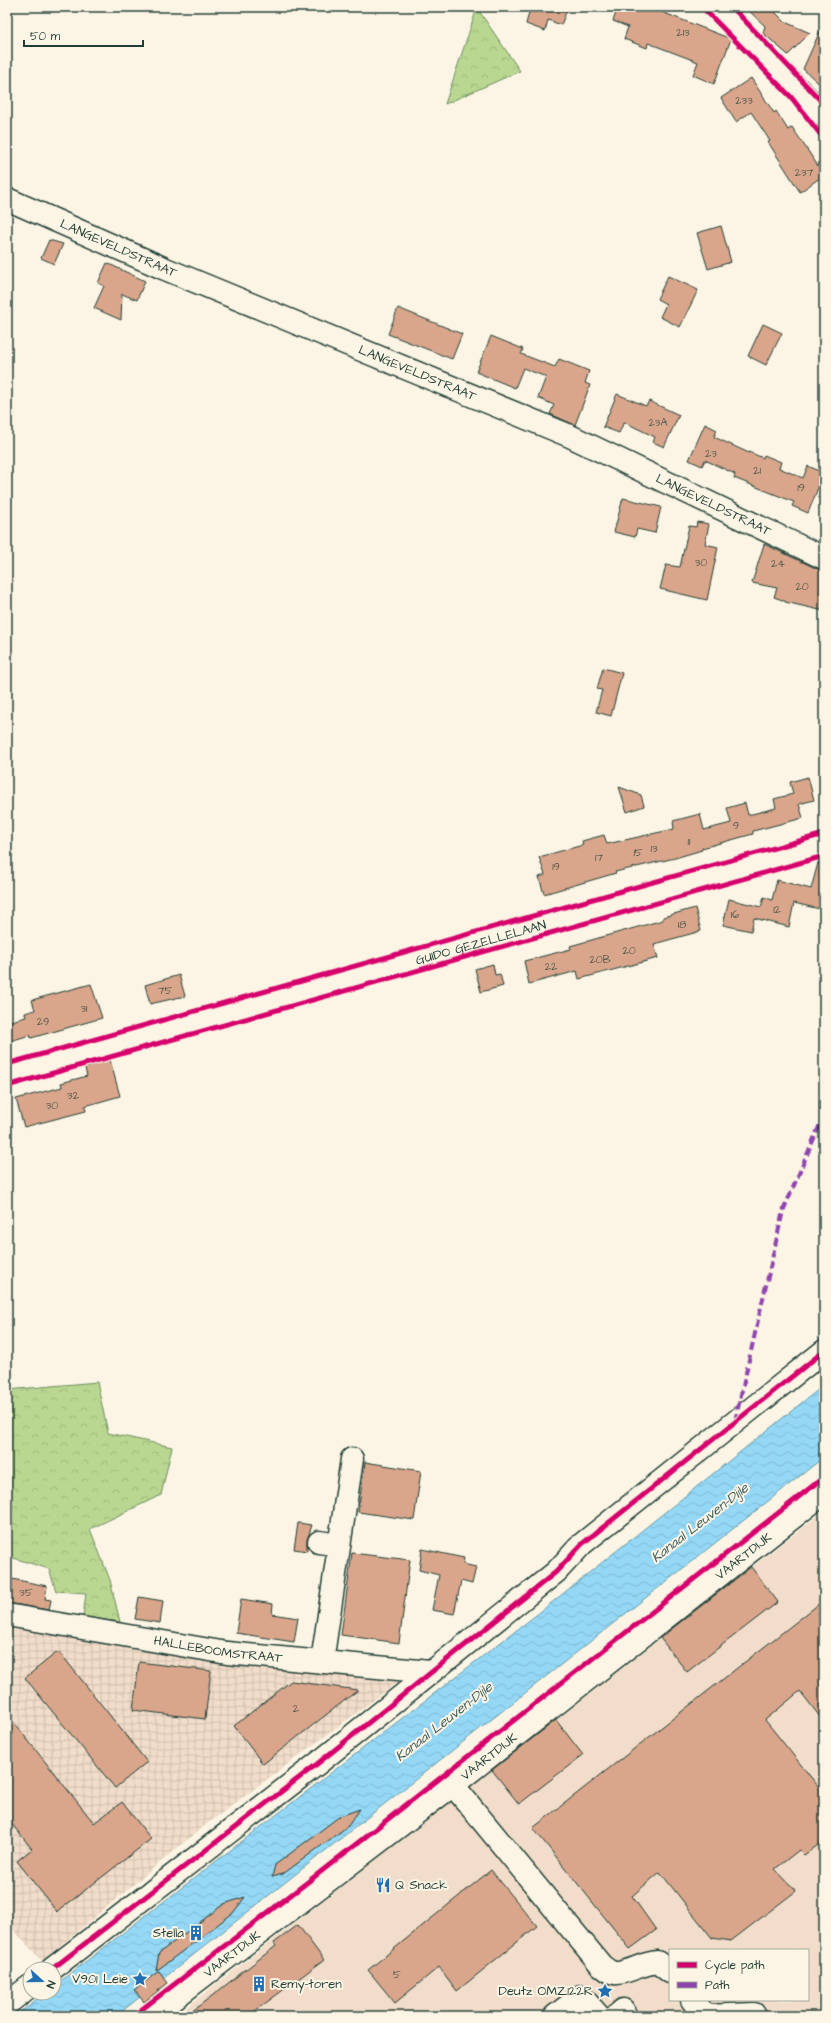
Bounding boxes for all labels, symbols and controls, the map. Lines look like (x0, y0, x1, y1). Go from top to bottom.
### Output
scale bar (24, 22, 143, 48)
house number: 213 (676, 25, 690, 40)
text: 50 m (30, 28, 61, 45)
house number: 233 (735, 93, 753, 108)
house number: 237 (795, 165, 814, 180)
street label: LANGEVELDSTRAAT (57, 215, 181, 282)
street label: LANGEVELDSTRAAT (356, 341, 480, 406)
house number: 23A (649, 415, 667, 430)
house number: 23 (705, 446, 717, 461)
house number: 21 (753, 463, 761, 478)
street label: LANGEVELDSTRAAT (653, 469, 775, 541)
house number: 19 (797, 480, 805, 495)
house number: 30 (695, 555, 707, 570)
house number: 24 (771, 556, 785, 571)
house number: 20 (795, 579, 809, 594)
house number: 9 (733, 818, 739, 833)
house number: 11 (688, 834, 691, 849)
house number: 13 (650, 841, 658, 856)
house number: 15 (633, 845, 643, 860)
house number: 17 (595, 850, 603, 865)
house number: 19 (552, 859, 560, 874)
house number: 12 (773, 902, 782, 917)
house number: 16 (731, 907, 739, 922)
street label: GUIDO GEZELLELAAN (414, 916, 548, 969)
house number: 18 (678, 917, 686, 932)
house number: 20 (622, 943, 636, 958)
house number: 20B (589, 952, 611, 967)
house number: 22 (545, 959, 558, 974)
house number: 75 (158, 983, 172, 998)
house number: 31 (80, 1001, 88, 1016)
house number: 29 (37, 1014, 49, 1029)
house number: 32 (67, 1088, 80, 1103)
house number: 30 (46, 1098, 58, 1113)
water label: Kanaal Leuven-Dijle (647, 1478, 754, 1567)
street label: VAARTDIJK (712, 1528, 776, 1584)
house number: 35 (19, 1585, 33, 1600)
street label: HALLEBOOMSTRAAT (152, 1632, 284, 1667)
water label: Kanaal Leuven-Dijle (391, 1677, 498, 1766)
house number: 2 (293, 1701, 300, 1716)
street label: VAARTDIJK (457, 1729, 521, 1785)
restaurant icon: Q Snack (374, 1876, 392, 1894)
place label: Q Snack (395, 1876, 447, 1894)
place label: Stella (153, 1924, 184, 1942)
building icon: Stella (187, 1924, 205, 1942)
street label: VAARTDIJK (200, 1926, 264, 1982)
legend (669, 1949, 809, 2001)
text: Cycle path (705, 1957, 764, 1975)
north arrow (22, 1961, 62, 2001)
house number: 5 (393, 1967, 401, 1982)
place label: V901 Leie (72, 1970, 128, 1988)
place icon: V901 Leie (131, 1970, 149, 1988)
building icon: Remy-toren (250, 1975, 268, 1993)
place label: Remy-toren (271, 1975, 342, 1994)
text: Path (705, 1977, 730, 1994)
text: N (43, 1978, 59, 1990)
place label: Deutz OMZ122R (499, 1982, 593, 2000)
place icon: Deutz OMZ122R (596, 1982, 614, 2000)

